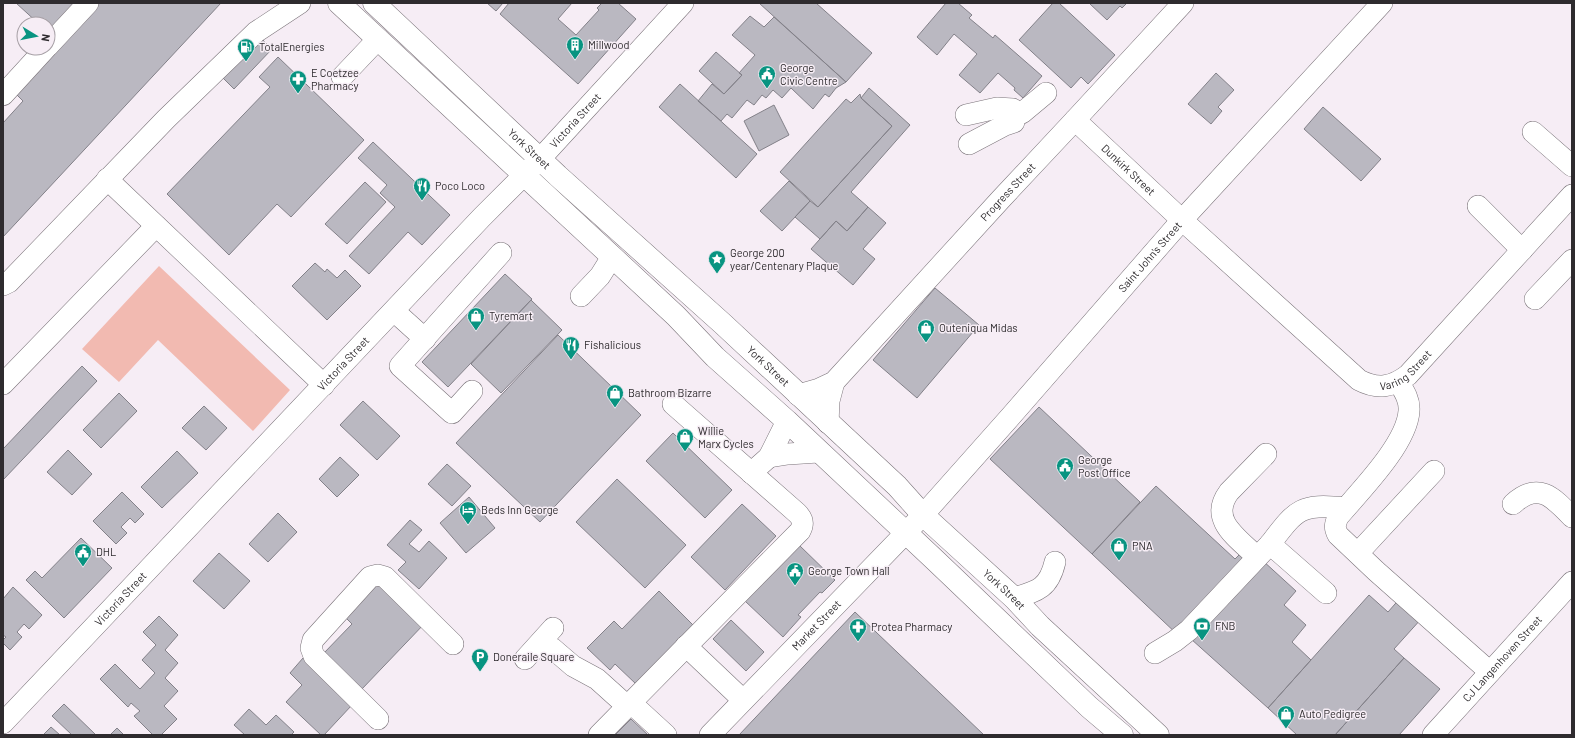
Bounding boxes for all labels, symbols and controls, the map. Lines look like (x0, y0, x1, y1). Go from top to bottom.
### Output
north arrow (16, 16, 56, 56)
text: N (39, 33, 53, 43)
building icon: Millwood (565, 35, 585, 60)
fuel station icon: TotalEnergies (236, 37, 256, 62)
place label: Millwood (588, 38, 629, 51)
place label: TotalEnergies (259, 40, 325, 53)
place label: George Civic Centre (780, 61, 838, 87)
public building icon: George Civic Centre (757, 64, 777, 89)
place label: E Coetzee Pharmacy (311, 66, 359, 92)
pharmacy icon: E Coetzee Pharmacy (288, 69, 308, 94)
street label: Victoria Street (547, 90, 603, 150)
street label: York Street (506, 126, 553, 172)
street label: Dunkirk Street (1099, 141, 1158, 198)
street label: Progress Street (977, 160, 1038, 223)
restaurant icon: Poco Loco (412, 176, 432, 201)
place label: Poco Loco (435, 179, 485, 192)
street label: Saint John's Street (1115, 218, 1184, 294)
place label: George 200 year/Centenary Plaque (730, 246, 839, 272)
place icon: George 200 year/Centenary Plaque (707, 249, 727, 274)
shop icon: Tyremart (466, 306, 486, 331)
place label: Tyremart (489, 309, 533, 322)
shop icon: Outeniqua Midas (916, 318, 936, 343)
place label: Outeniqua Midas (939, 321, 1018, 334)
street label: Victoria Street (314, 333, 372, 393)
restaurant icon: Fishalicious (561, 335, 581, 360)
place label: Fishalicious (584, 338, 641, 351)
street label: York Street (745, 343, 793, 389)
street label: Varing Street (1379, 347, 1434, 392)
shop icon: Bathroom Bizarre (605, 383, 625, 408)
place label: Bathroom Bizarre (628, 386, 712, 399)
place label: Willie Marx Cycles (698, 424, 754, 450)
shop icon: Willie Marx Cycles (675, 427, 695, 452)
place label: George Post Office (1078, 453, 1131, 479)
public building icon: George Post Office (1055, 456, 1075, 481)
hotel icon: Beds Inn George (458, 500, 478, 525)
place label: Beds Inn George (481, 503, 559, 516)
shop icon: PNA (1109, 536, 1129, 561)
place label: PNA (1132, 539, 1153, 552)
public building icon: DHL (73, 542, 93, 567)
place label: DHL (96, 545, 116, 558)
public building icon: George Town Hall (785, 561, 805, 586)
place label: George Town Hall (808, 564, 890, 577)
street label: York Street (981, 566, 1028, 612)
street label: Victoria Street (92, 569, 149, 628)
street label: Market Street (789, 597, 843, 653)
street label: CJ Langenhoven Street (1459, 613, 1544, 704)
bank icon: FNB (1192, 616, 1212, 641)
pharmacy icon: Protea Pharmacy (848, 617, 868, 642)
place label: FNB (1215, 619, 1236, 632)
place label: Protea Pharmacy (871, 620, 952, 633)
parking icon: Doneraile Square (470, 647, 490, 672)
place label: Doneraile Square (493, 650, 574, 663)
shop icon: Auto Pedigree (1276, 704, 1296, 729)
place label: Auto Pedigree (1299, 707, 1366, 720)

